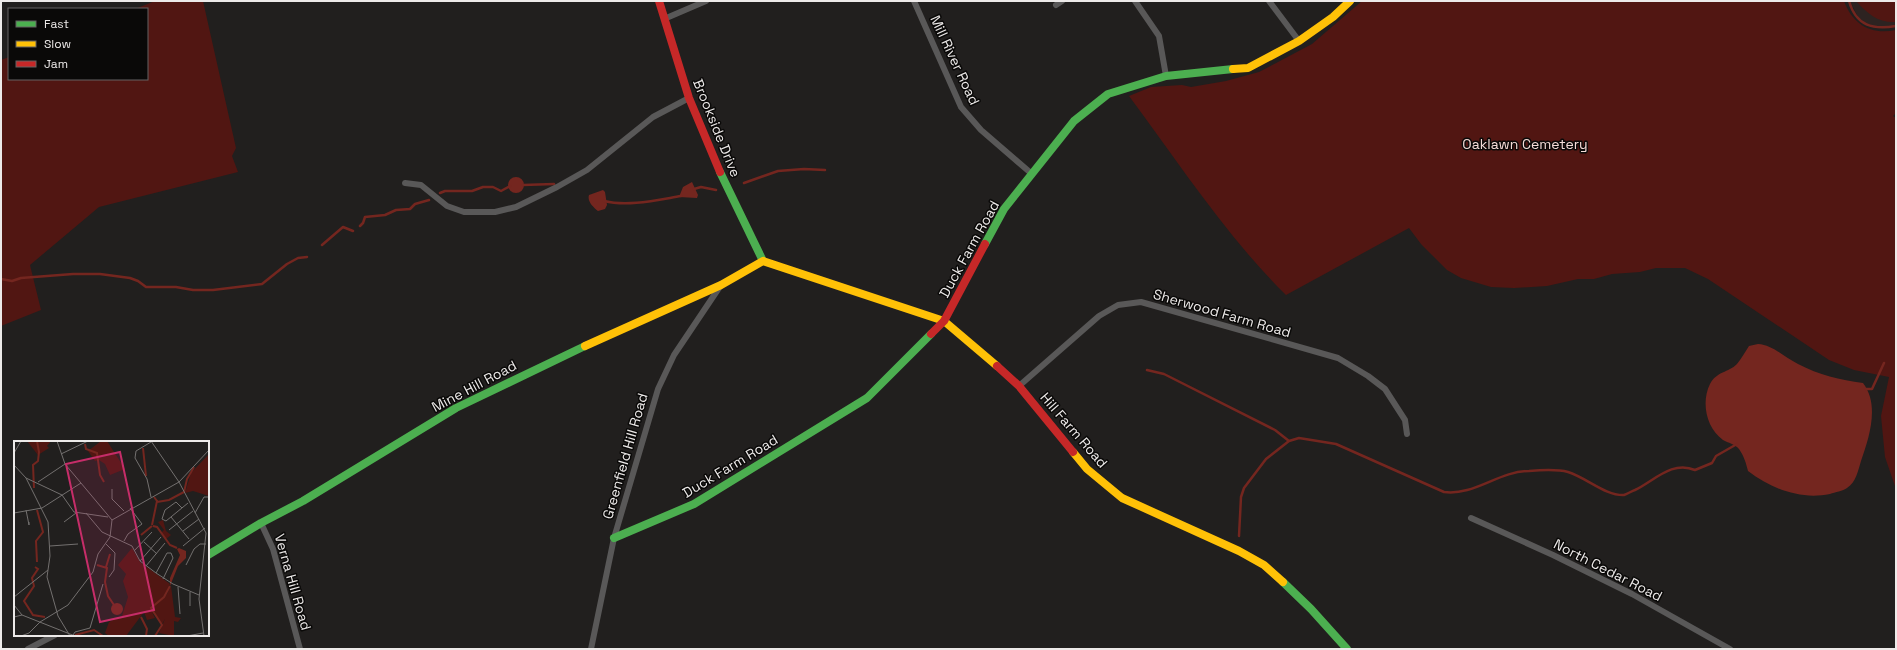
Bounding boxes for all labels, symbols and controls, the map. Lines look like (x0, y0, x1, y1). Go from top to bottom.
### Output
legend (8, 8, 148, 80)
street label: Mill River Road (926, 12, 984, 108)
text: Fast (44, 16, 69, 32)
text: Slow (44, 36, 71, 52)
text: Jam (44, 56, 68, 72)
street label: Brookside Drive (689, 76, 745, 180)
park label: Oaklawn Cemetery (1462, 135, 1588, 153)
street label: Duck Farm Road (935, 197, 1003, 301)
street label: Sherwood Farm Road (1151, 285, 1293, 341)
street label: Mine Hill Road (429, 356, 519, 416)
street label: Hill Farm Road (1036, 389, 1112, 471)
street label: Greenfield Hill Road (598, 391, 652, 521)
street label: Duck Farm Road (679, 430, 781, 502)
inset map (14, 441, 209, 636)
street label: Verna Hill Road (271, 532, 315, 632)
street label: North Cedar Road (1551, 535, 1665, 605)

